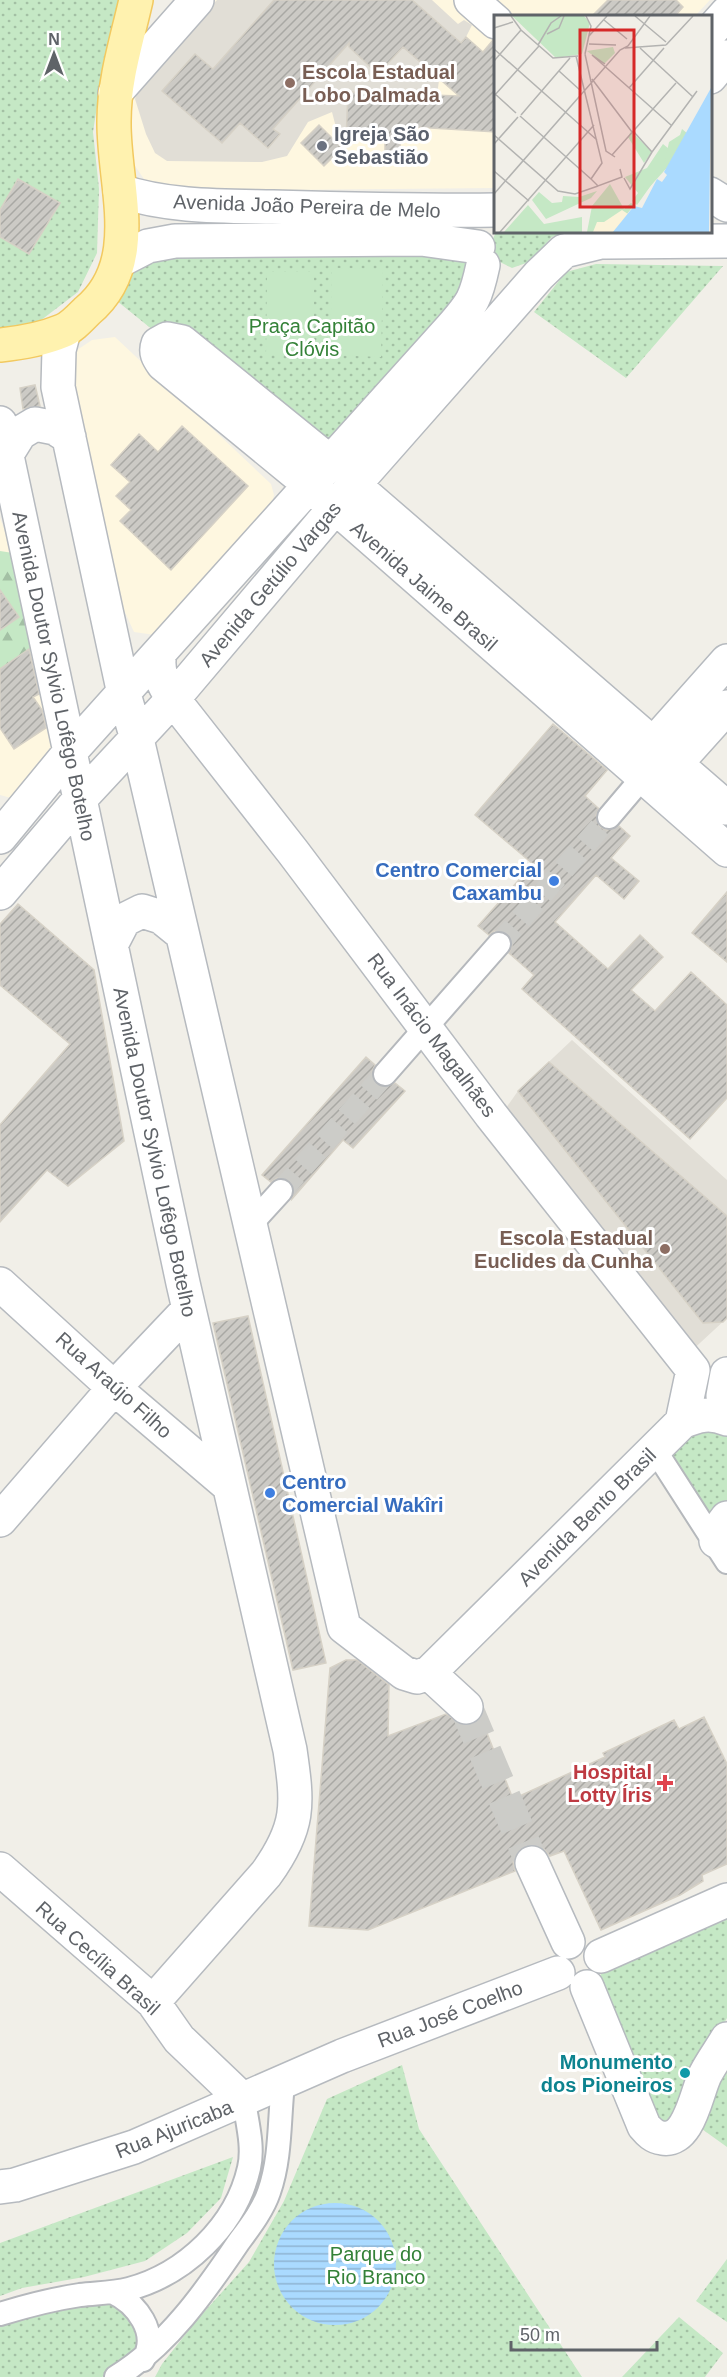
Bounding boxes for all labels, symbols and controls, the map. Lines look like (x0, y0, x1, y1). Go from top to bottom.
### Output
inset map (494, 15, 712, 232)
north arrow (24, 24, 84, 84)
text: N (48, 31, 60, 48)
place label: Escola Estadual Lobo Dalmada (302, 61, 455, 106)
marker: Escola Estadual Lobo Dalmada (283, 76, 297, 90)
place label: Igreja São Sebastião (334, 123, 430, 168)
marker: Igreja São Sebastião (315, 139, 329, 153)
street label: Avenida João Pereira de Melo (173, 190, 441, 222)
park label: Praça Capitão Clóvis (249, 315, 375, 360)
street label: Avenida Getúlio Vargas (195, 497, 345, 671)
street label: Avenida Doutor Sylvio Lofêgo Botelho (8, 509, 100, 843)
street label: Avenida Jaime Brasil (346, 517, 502, 655)
place label: Centro Comercial Caxambu (375, 859, 542, 904)
marker: Centro Comercial Caxambu (547, 874, 561, 888)
street label: Rua Inácio Magalhães (363, 949, 501, 1121)
street label: Avenida Doutor Sylvio Lofêgo Botelho (109, 985, 201, 1319)
place label: Escola Estadual Euclides da Cunha (474, 1227, 654, 1272)
marker: Escola Estadual Euclides da Cunha (658, 1242, 672, 1256)
street label: Rua Araújo Filho (52, 1327, 176, 1443)
street label: Avenida Bento Brasil (514, 1444, 660, 1590)
place label: Centro Comercial Wakîri (282, 1471, 444, 1516)
marker: Centro Comercial Wakîri (263, 1486, 277, 1500)
place label: Hospital Lotty Íris (568, 1761, 652, 1806)
marker: Hospital Lotty Íris (656, 1774, 674, 1792)
street label: Rua Cecília Brasil (32, 1897, 164, 2019)
street label: Rua José Coelho (374, 1976, 526, 2052)
place label: Monumento dos Pioneiros (541, 2051, 673, 2096)
marker: Monumento dos Pioneiros (678, 2066, 692, 2080)
street label: Rua Ajuricaba (112, 2095, 237, 2163)
park label: Parque do Rio Branco (327, 2243, 425, 2288)
scale bar (511, 2314, 656, 2352)
text: 50 m (520, 2325, 560, 2345)

